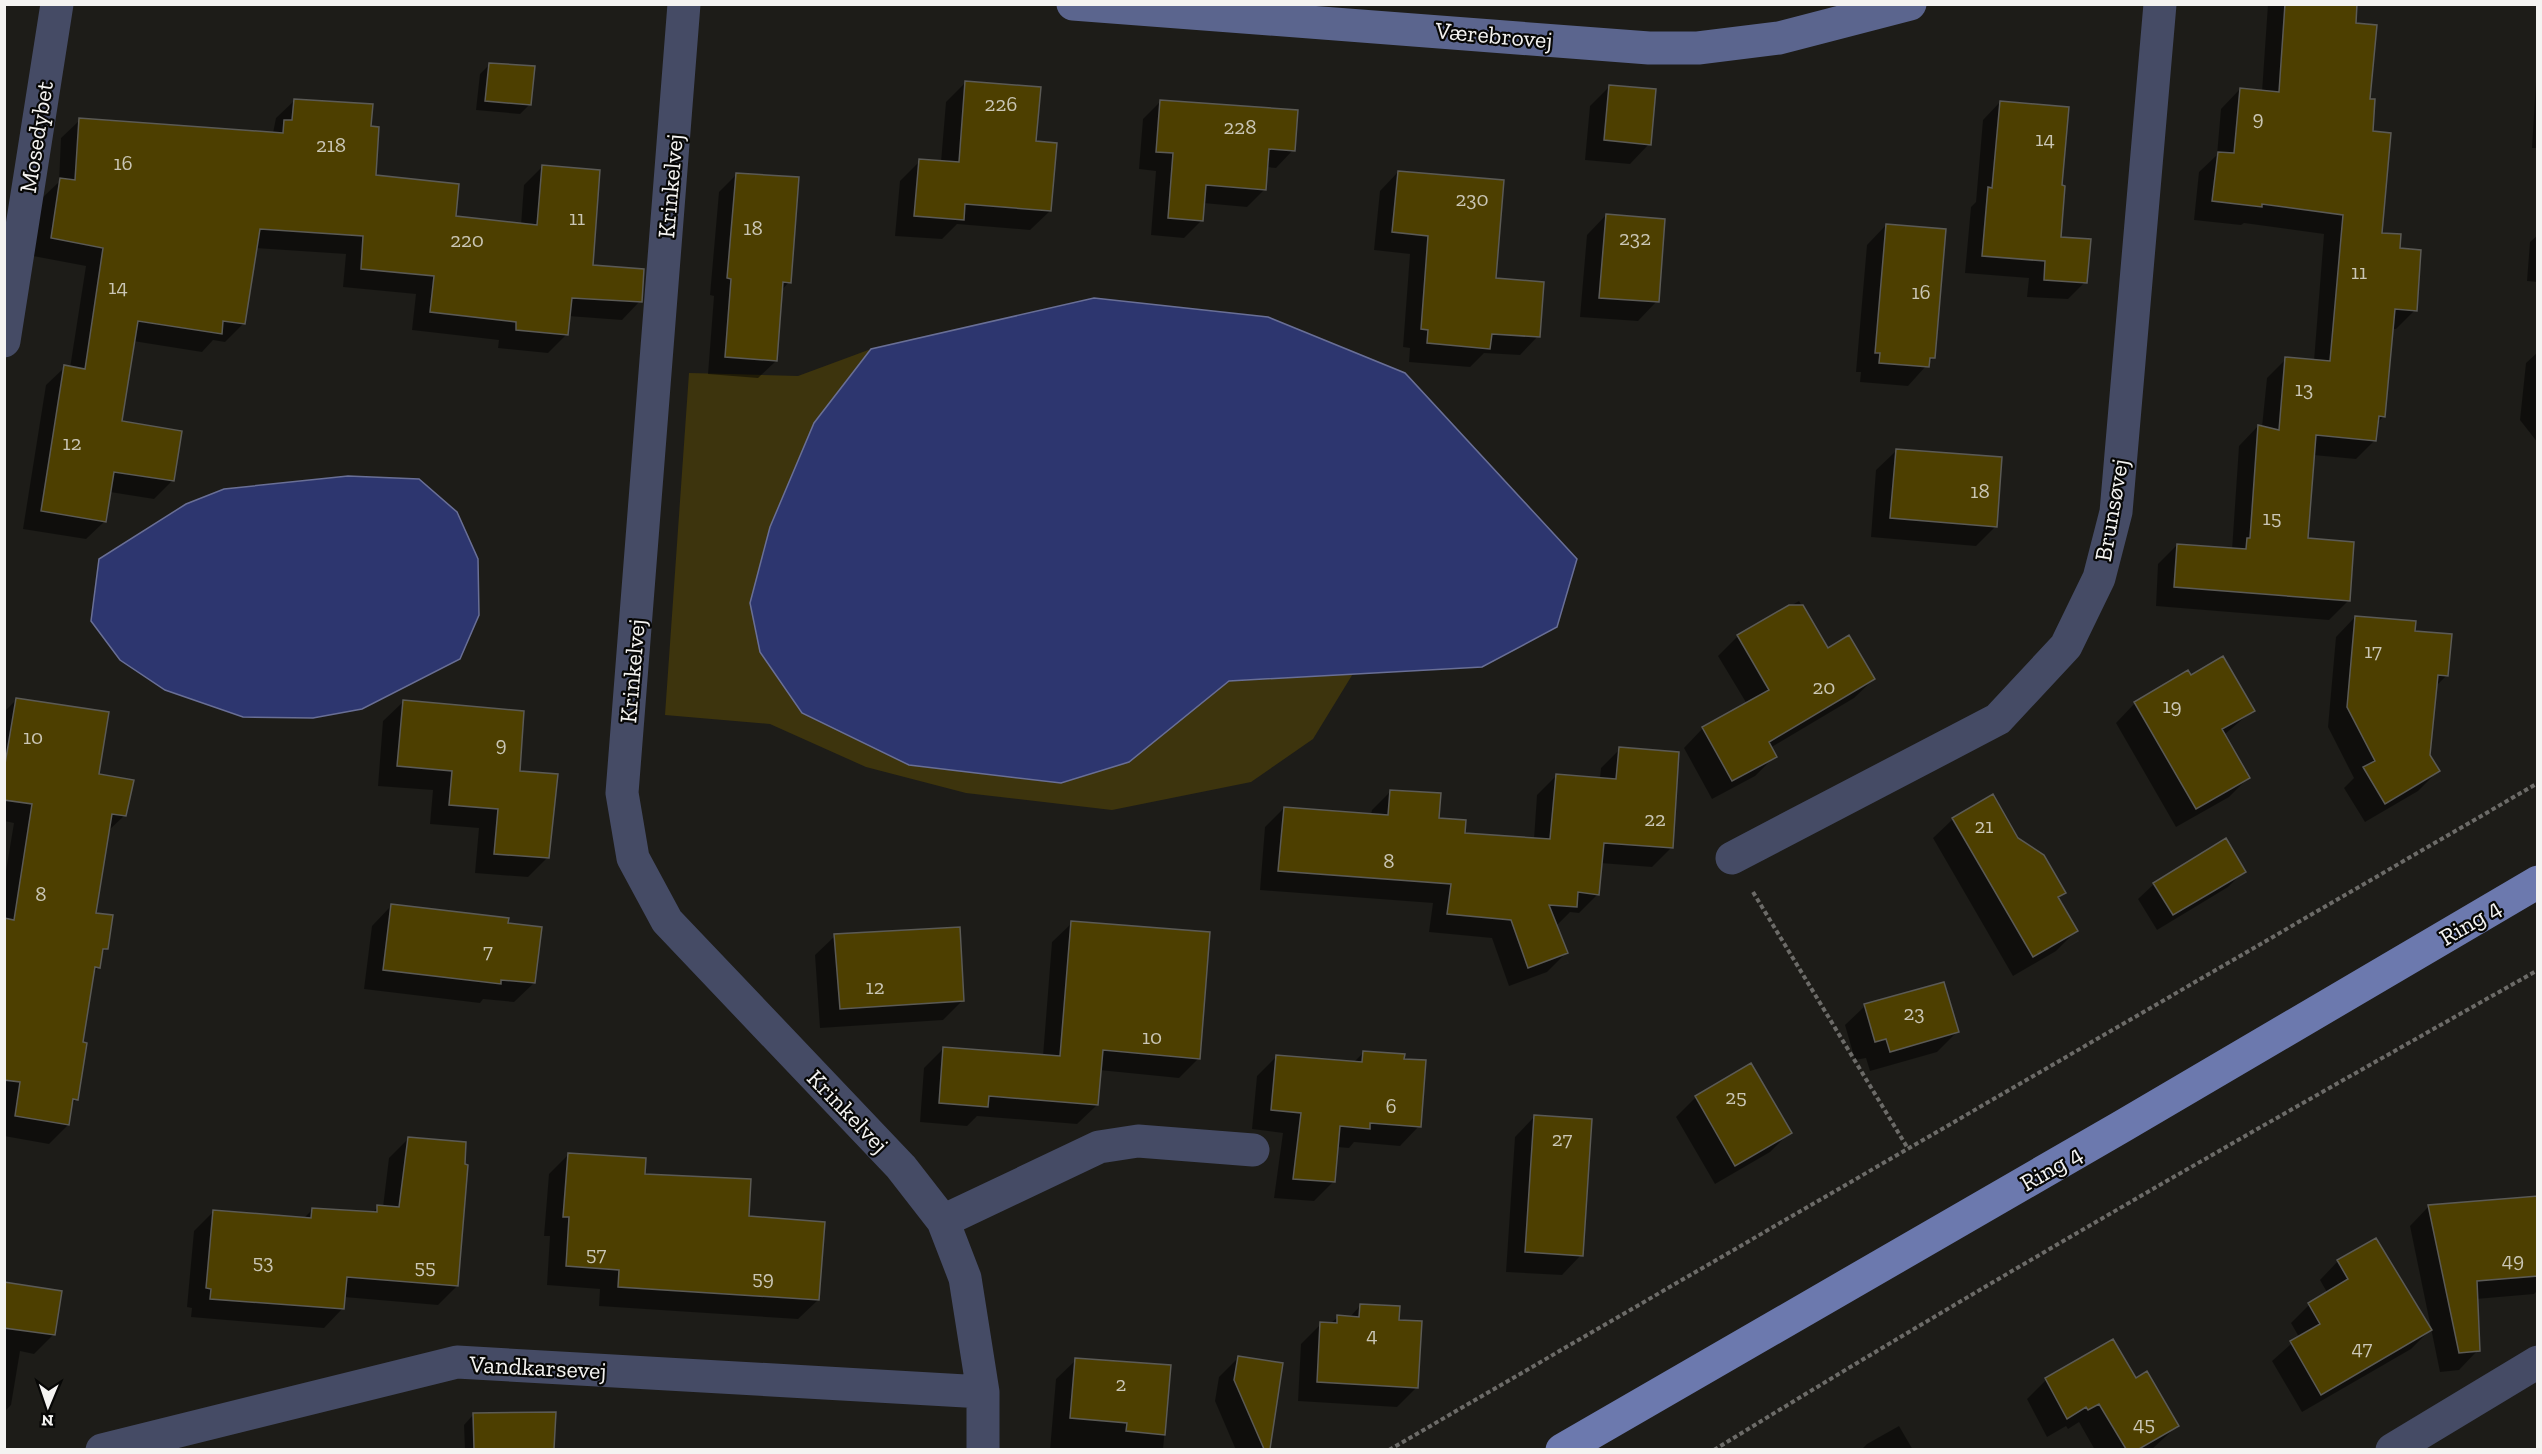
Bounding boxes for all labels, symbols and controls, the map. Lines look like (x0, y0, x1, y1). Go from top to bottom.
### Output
street label: Værebrovej (1433, 15, 1554, 55)
street label: Mosedybet (13, 79, 59, 195)
house number: 226 (985, 91, 1017, 116)
house number: 9 (2252, 105, 2264, 130)
house number: 228 (1224, 114, 1256, 139)
house number: 14 (2035, 126, 2055, 151)
house number: 218 (316, 132, 346, 157)
street label: Krinkelvej (651, 133, 689, 239)
house number: 16 (113, 150, 133, 175)
house number: 230 (1455, 186, 1489, 211)
house number: 11 (569, 205, 585, 230)
house number: 18 (743, 215, 763, 240)
house number: 232 (1619, 225, 1651, 250)
house number: 220 (450, 227, 484, 252)
house number: 11 (2351, 259, 2367, 284)
house number: 14 (108, 274, 128, 299)
house number: 16 (1911, 279, 1931, 304)
house number: 13 (2295, 376, 2313, 401)
house number: 12 (63, 430, 81, 455)
street label: Brunsøvej (2088, 457, 2134, 563)
house number: 18 (1970, 478, 1990, 503)
house number: 15 (2263, 505, 2281, 530)
street label: Krinkelvej (613, 618, 651, 724)
house number: 17 (2364, 638, 2382, 663)
house number: 20 (1813, 674, 1835, 699)
house number: 19 (2162, 693, 2182, 718)
house number: 10 (23, 724, 43, 749)
house number: 9 (495, 731, 507, 756)
house number: 22 (1644, 806, 1666, 831)
house number: 21 (1975, 813, 1993, 838)
house number: 8 (1383, 848, 1395, 873)
house number: 8 (35, 881, 47, 906)
street label: Ring 4 (2434, 892, 2506, 952)
house number: 7 (483, 938, 493, 963)
house number: 12 (866, 974, 884, 999)
house number: 23 (1903, 1000, 1925, 1025)
house number: 10 (1142, 1024, 1162, 1049)
street label: Krinkelvej (801, 1063, 895, 1159)
house number: 25 (1725, 1084, 1747, 1109)
house number: 6 (1385, 1093, 1397, 1118)
house number: 27 (1552, 1126, 1572, 1151)
street label: Ring 4 (2015, 1139, 2087, 1197)
house number: 57 (586, 1241, 606, 1266)
house number: 49 (2502, 1247, 2524, 1272)
house number: 53 (252, 1249, 274, 1274)
house number: 55 (414, 1254, 436, 1279)
house number: 59 (752, 1265, 774, 1290)
house number: 4 (1366, 1322, 1378, 1347)
house number: 47 (2352, 1335, 2373, 1360)
street label: Vandkarsevej (468, 1349, 607, 1385)
house number: 2 (1116, 1371, 1126, 1396)
north arrow (18, 1376, 78, 1436)
text: N (41, 1411, 54, 1430)
house number: 45 (2133, 1411, 2155, 1436)

